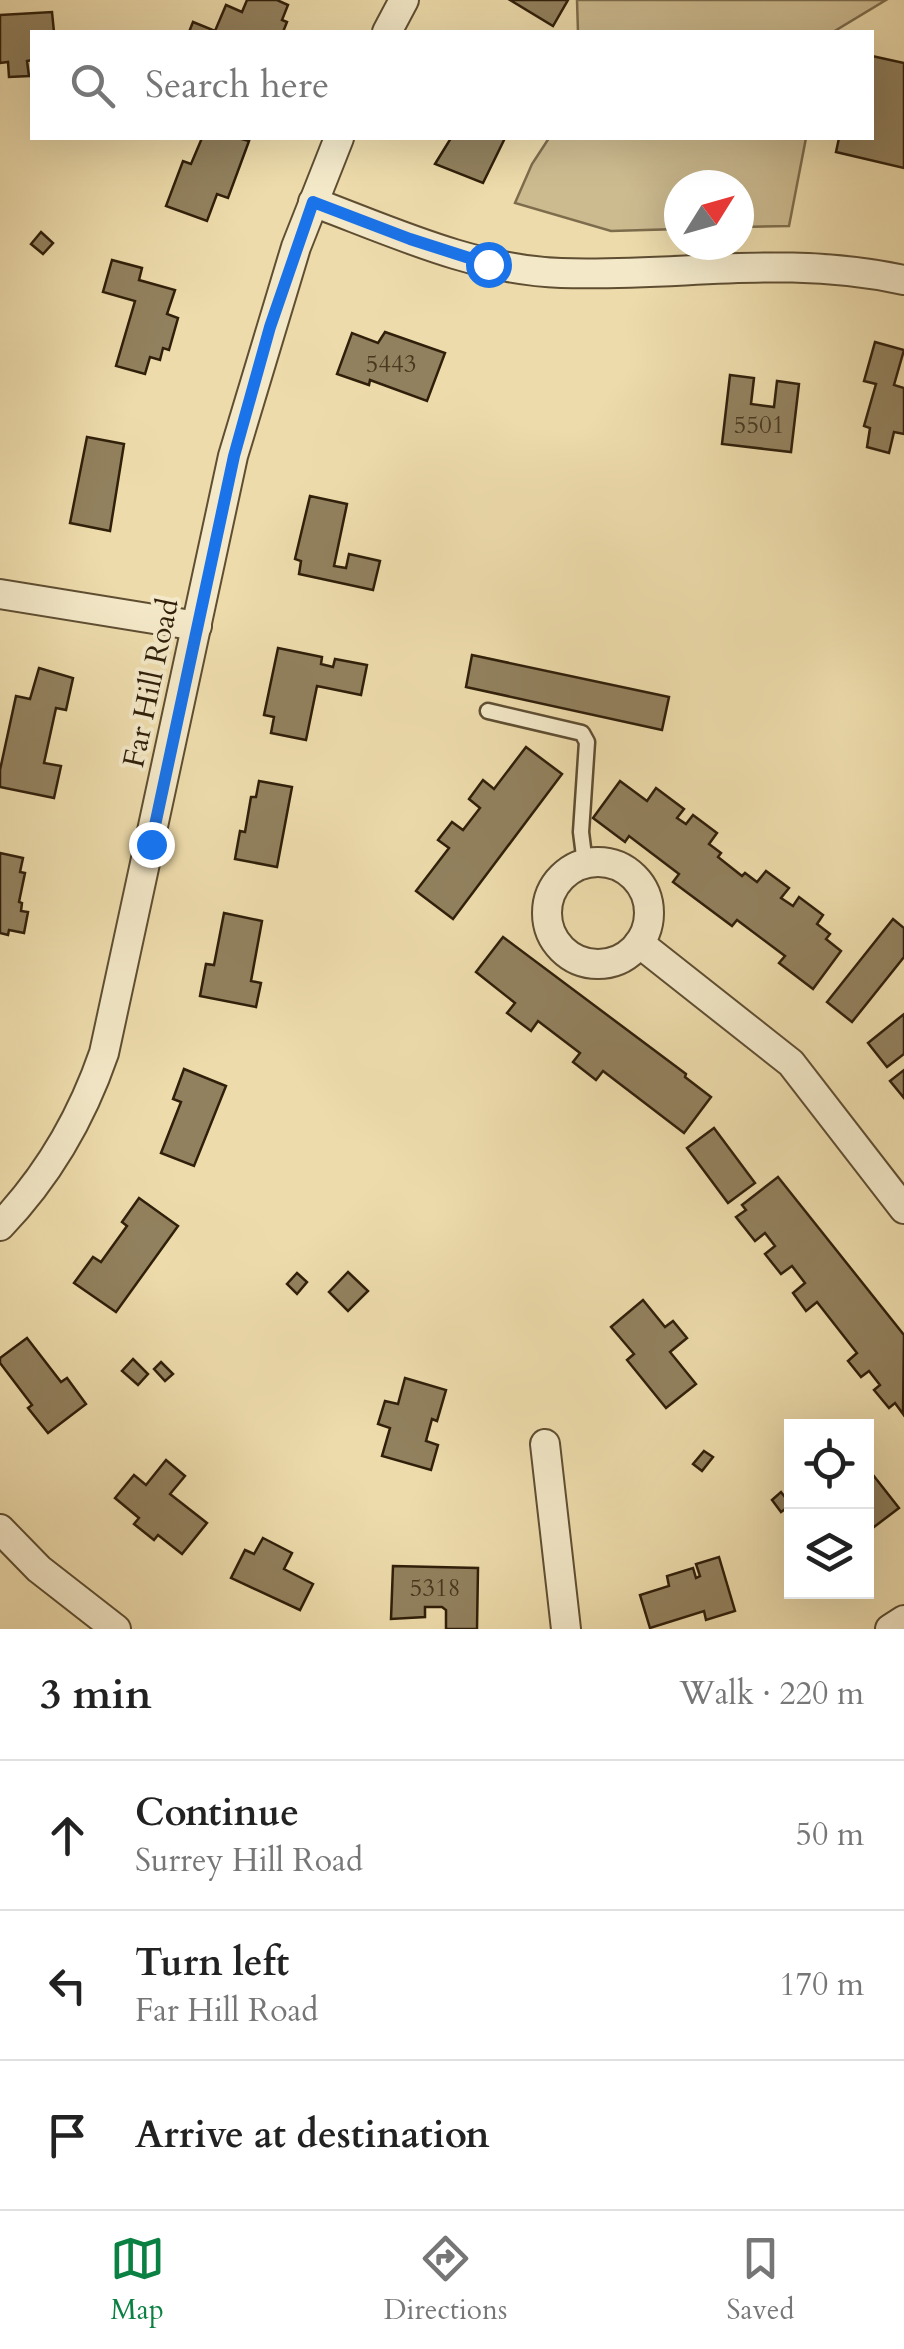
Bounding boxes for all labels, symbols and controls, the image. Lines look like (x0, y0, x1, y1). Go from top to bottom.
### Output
search box (30, 30, 874, 140)
icon: search (65, 58, 120, 113)
text: Search here (145, 59, 329, 111)
north arrow (664, 170, 754, 260)
route start (466, 242, 512, 288)
house number: 5443 (365, 347, 417, 381)
house number: 5501 (733, 408, 785, 442)
street label: Far Hill Road (113, 595, 189, 771)
route end (129, 822, 175, 868)
map controls (784, 1419, 874, 1599)
button: locate (784, 1419, 874, 1509)
button: layers (784, 1509, 874, 1599)
house number: 5318 (409, 1571, 461, 1605)
text: 3 min (40, 1666, 152, 1723)
text: Walk · 220 m (679, 1672, 864, 1716)
text: Continue (135, 1787, 299, 1839)
icon: ahead (40, 1808, 95, 1863)
text: 50 m (796, 1813, 864, 1857)
text: Surrey Hill Road (135, 1839, 363, 1883)
text: Turn left (135, 1937, 289, 1989)
icon: left (40, 1958, 95, 2013)
text: 170 m (779, 1963, 864, 2007)
text: Far Hill Road (135, 1989, 318, 2033)
icon: arrive (40, 2108, 95, 2163)
text: Arrive at destination (135, 2109, 490, 2161)
tab: Map (110, 2231, 165, 2329)
tab: Directions (384, 2231, 507, 2329)
tab: Saved (726, 2231, 794, 2329)

